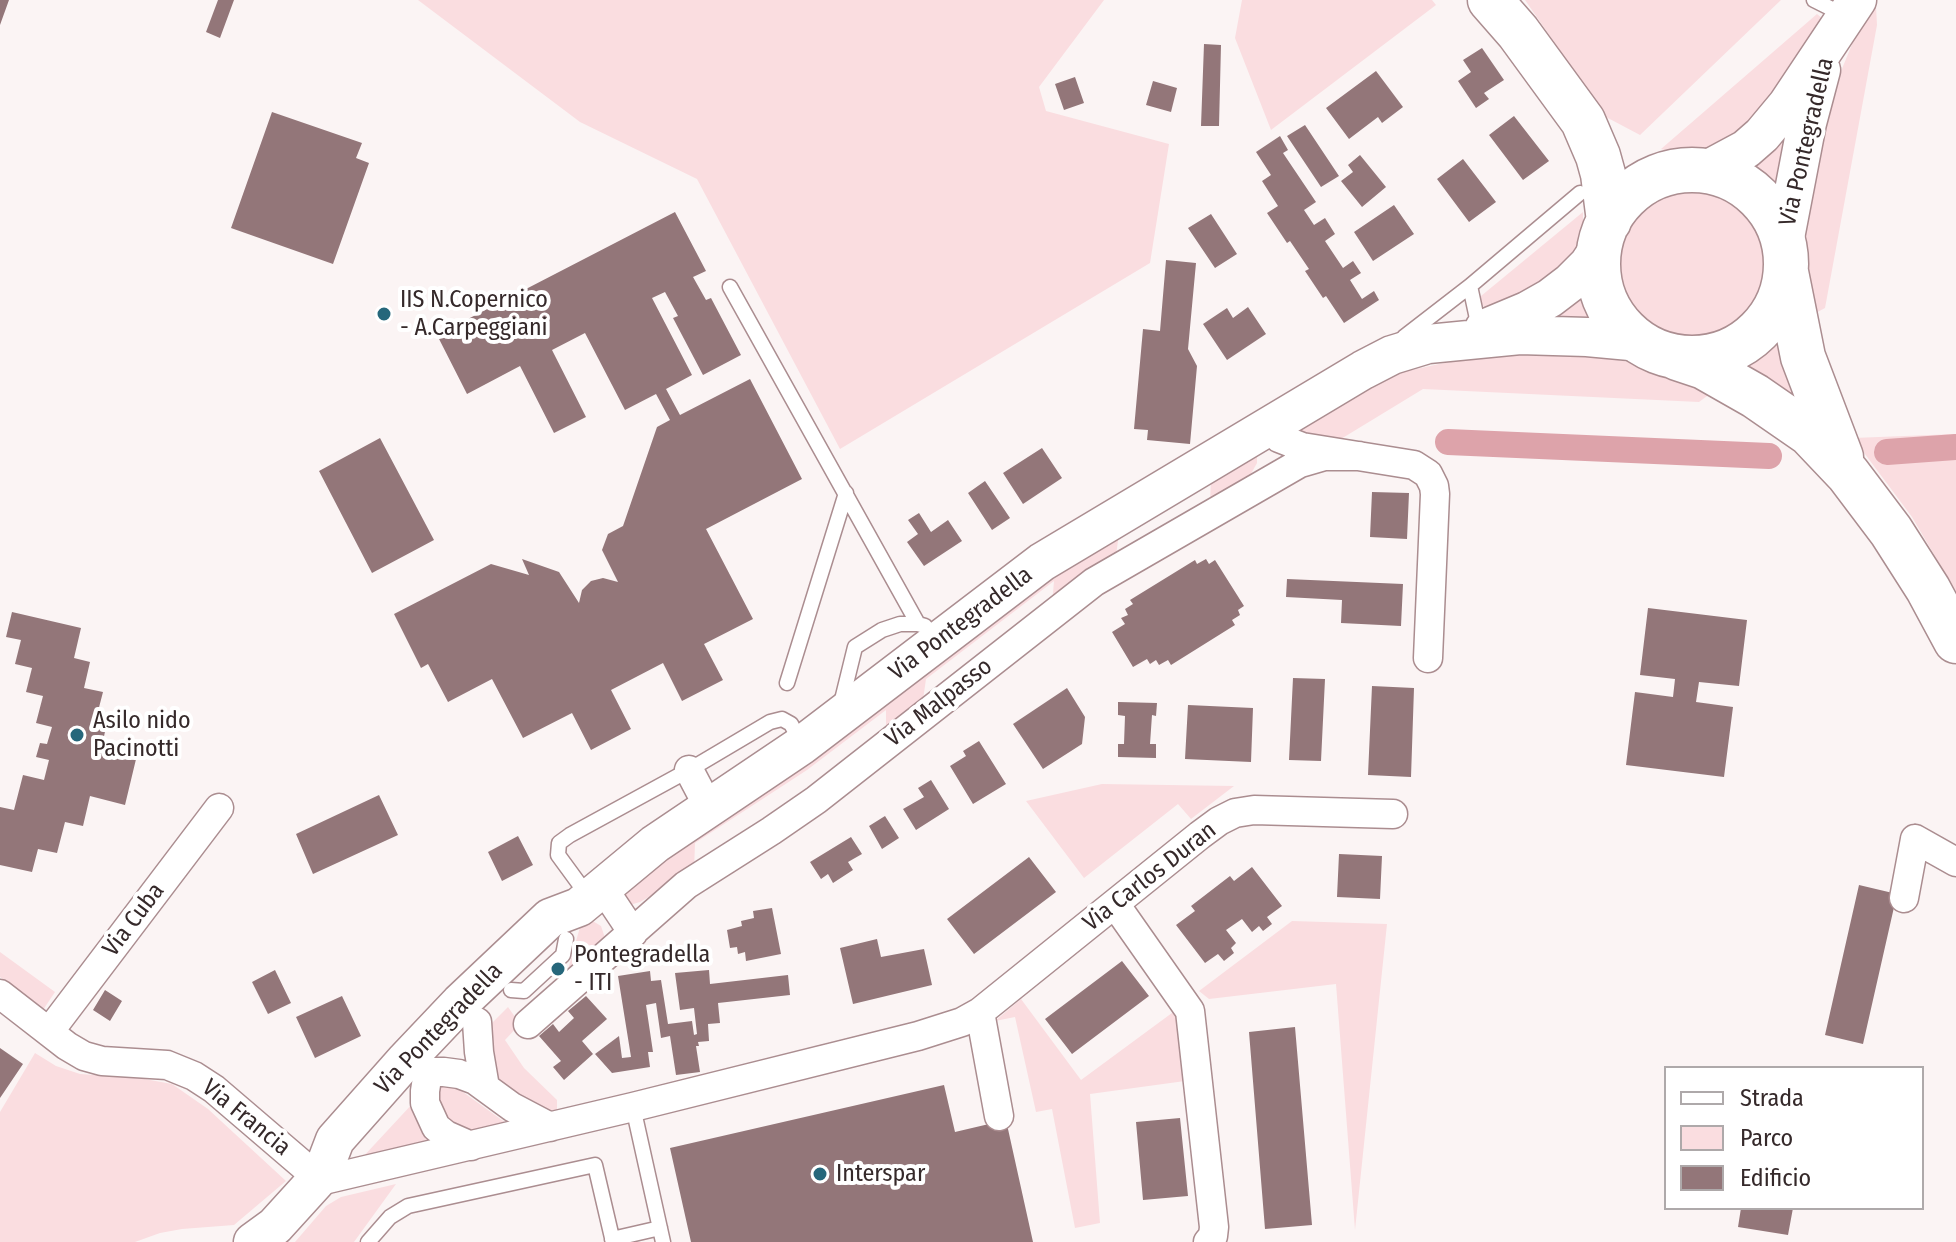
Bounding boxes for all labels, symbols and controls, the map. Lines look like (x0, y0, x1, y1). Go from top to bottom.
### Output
street label: Via Pontegradella (1774, 55, 1840, 229)
place label: IIS N.Copernico - A.Carpeggiani (400, 286, 548, 342)
marker: IIS N.Copernico - A.Carpeggiani (375, 305, 393, 323)
street label: Via Pontegradella (884, 561, 1038, 687)
street label: Via Malpasso (880, 652, 998, 754)
place label: Asilo nido Pacinotti (93, 707, 191, 763)
marker: Asilo nido Pacinotti (68, 726, 86, 744)
street label: Via Carlos Duran (1078, 816, 1222, 938)
street label: Via Cuba (97, 878, 171, 962)
place label: Pontegradella - ITI (574, 941, 710, 997)
street label: Via Pontegradella (369, 957, 509, 1101)
marker: Pontegradella - ITI (549, 960, 567, 978)
legend (1664, 1066, 1924, 1210)
street label: Via Francia (196, 1074, 296, 1162)
text: Strada (1740, 1084, 1804, 1112)
text: Parco (1740, 1124, 1793, 1152)
place label: Interspar (836, 1160, 925, 1188)
text: Edificio (1740, 1164, 1811, 1192)
marker: Interspar (811, 1165, 829, 1183)

